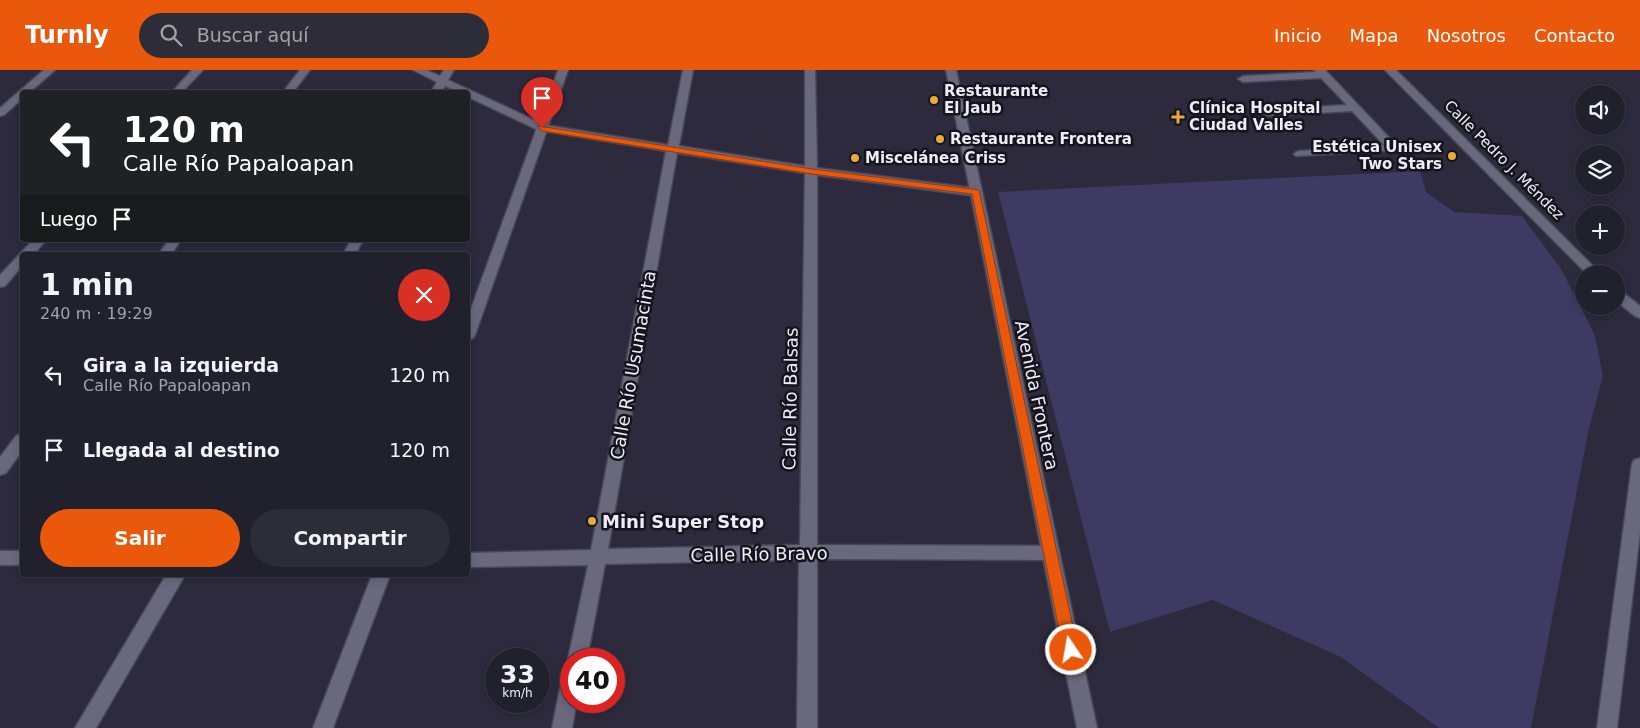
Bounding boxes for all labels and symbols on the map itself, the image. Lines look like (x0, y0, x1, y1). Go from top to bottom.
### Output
pin (521, 77, 563, 128)
place label: Restaurante El Jaub (944, 82, 1048, 117)
marker: Restaurante El Jaub (928, 94, 940, 106)
street label: Calle Pedro J. Méndez (1441, 97, 1567, 223)
place label: Clínica Hospital Ciudad Valles (1189, 99, 1320, 134)
marker: Clínica Hospital Ciudad Valles (1171, 110, 1185, 124)
place label: Restaurante Frontera (950, 130, 1132, 148)
marker: Restaurante Frontera (934, 133, 946, 145)
place label: Estética Unisex Two Stars (1312, 138, 1442, 173)
place label: Miscelánea Criss (865, 149, 1006, 167)
marker: Estética Unisex Two Stars (1446, 150, 1458, 162)
marker: Miscelánea Criss (849, 152, 861, 164)
street label: Calle Río Usumacinta (606, 269, 660, 461)
street label: Avenida Frontera (1011, 318, 1063, 472)
street label: Calle Río Balsas (778, 327, 802, 471)
place label: Mini Super Stop (602, 511, 764, 532)
marker: Mini Super Stop (586, 515, 598, 527)
street label: Calle Río Bravo (690, 542, 828, 566)
position arrow (1044, 623, 1096, 675)
speed limit sign: 40 (560, 648, 625, 713)

